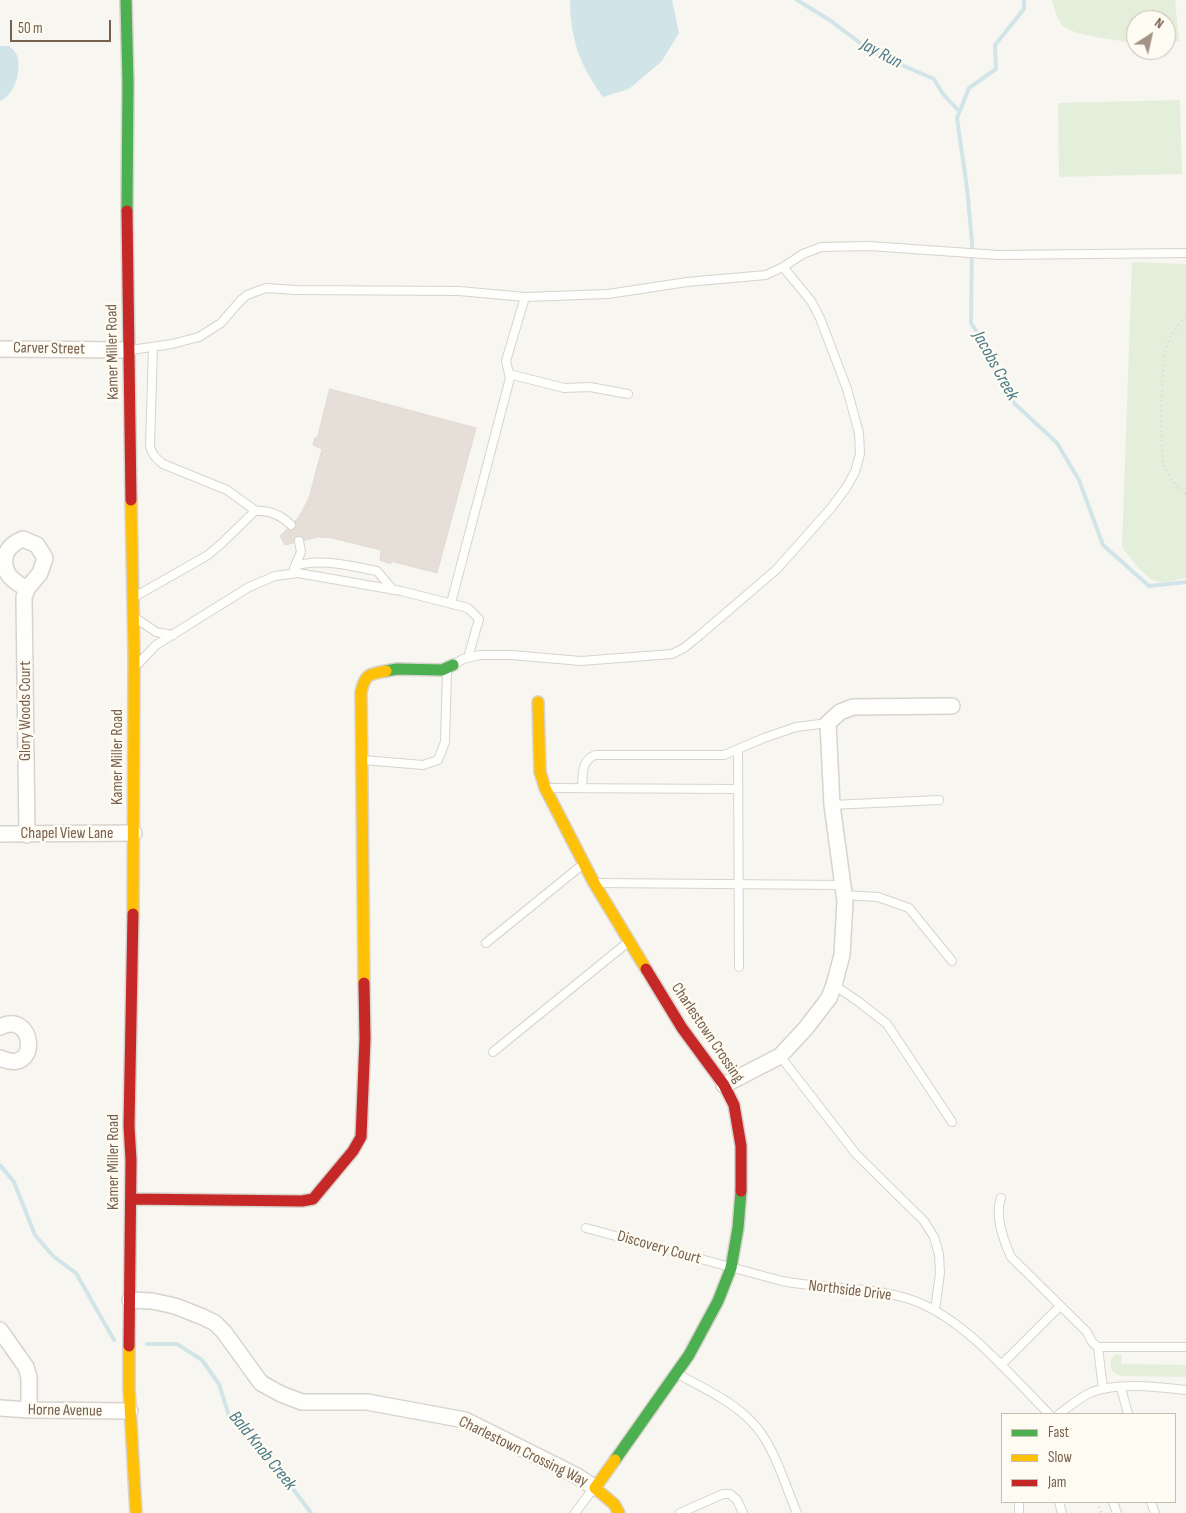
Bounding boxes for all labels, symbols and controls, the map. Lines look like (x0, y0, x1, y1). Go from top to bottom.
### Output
scale bar (12, 10, 114, 42)
north arrow (1126, 10, 1176, 60)
text: N (1151, 14, 1167, 32)
text: 50 m (18, 19, 43, 38)
water label: Jay Run (857, 34, 905, 74)
street label: Kamer Miller Road (103, 304, 123, 400)
water label: Jacobs Creek (967, 328, 1023, 404)
street label: Carver Street (13, 339, 85, 359)
street label: Glory Woods Court (16, 661, 36, 761)
street label: Kamer Miller Road (108, 709, 128, 805)
street label: Chapel View Lane (21, 824, 113, 844)
street label: Charlestown Crossing (666, 979, 748, 1087)
street label: Kamer Miller Road (104, 1114, 124, 1210)
street label: Discovery Court (615, 1227, 703, 1269)
street label: Northside Drive (807, 1276, 893, 1306)
street label: Horne Avenue (28, 1401, 102, 1421)
water label: Bald Knob Creek (224, 1407, 300, 1495)
street label: Charlestown Crossing Way (455, 1412, 591, 1492)
legend (1001, 1413, 1176, 1503)
text: Fast (1048, 1423, 1069, 1442)
text: Slow (1048, 1448, 1072, 1467)
text: Jam (1048, 1473, 1066, 1492)

